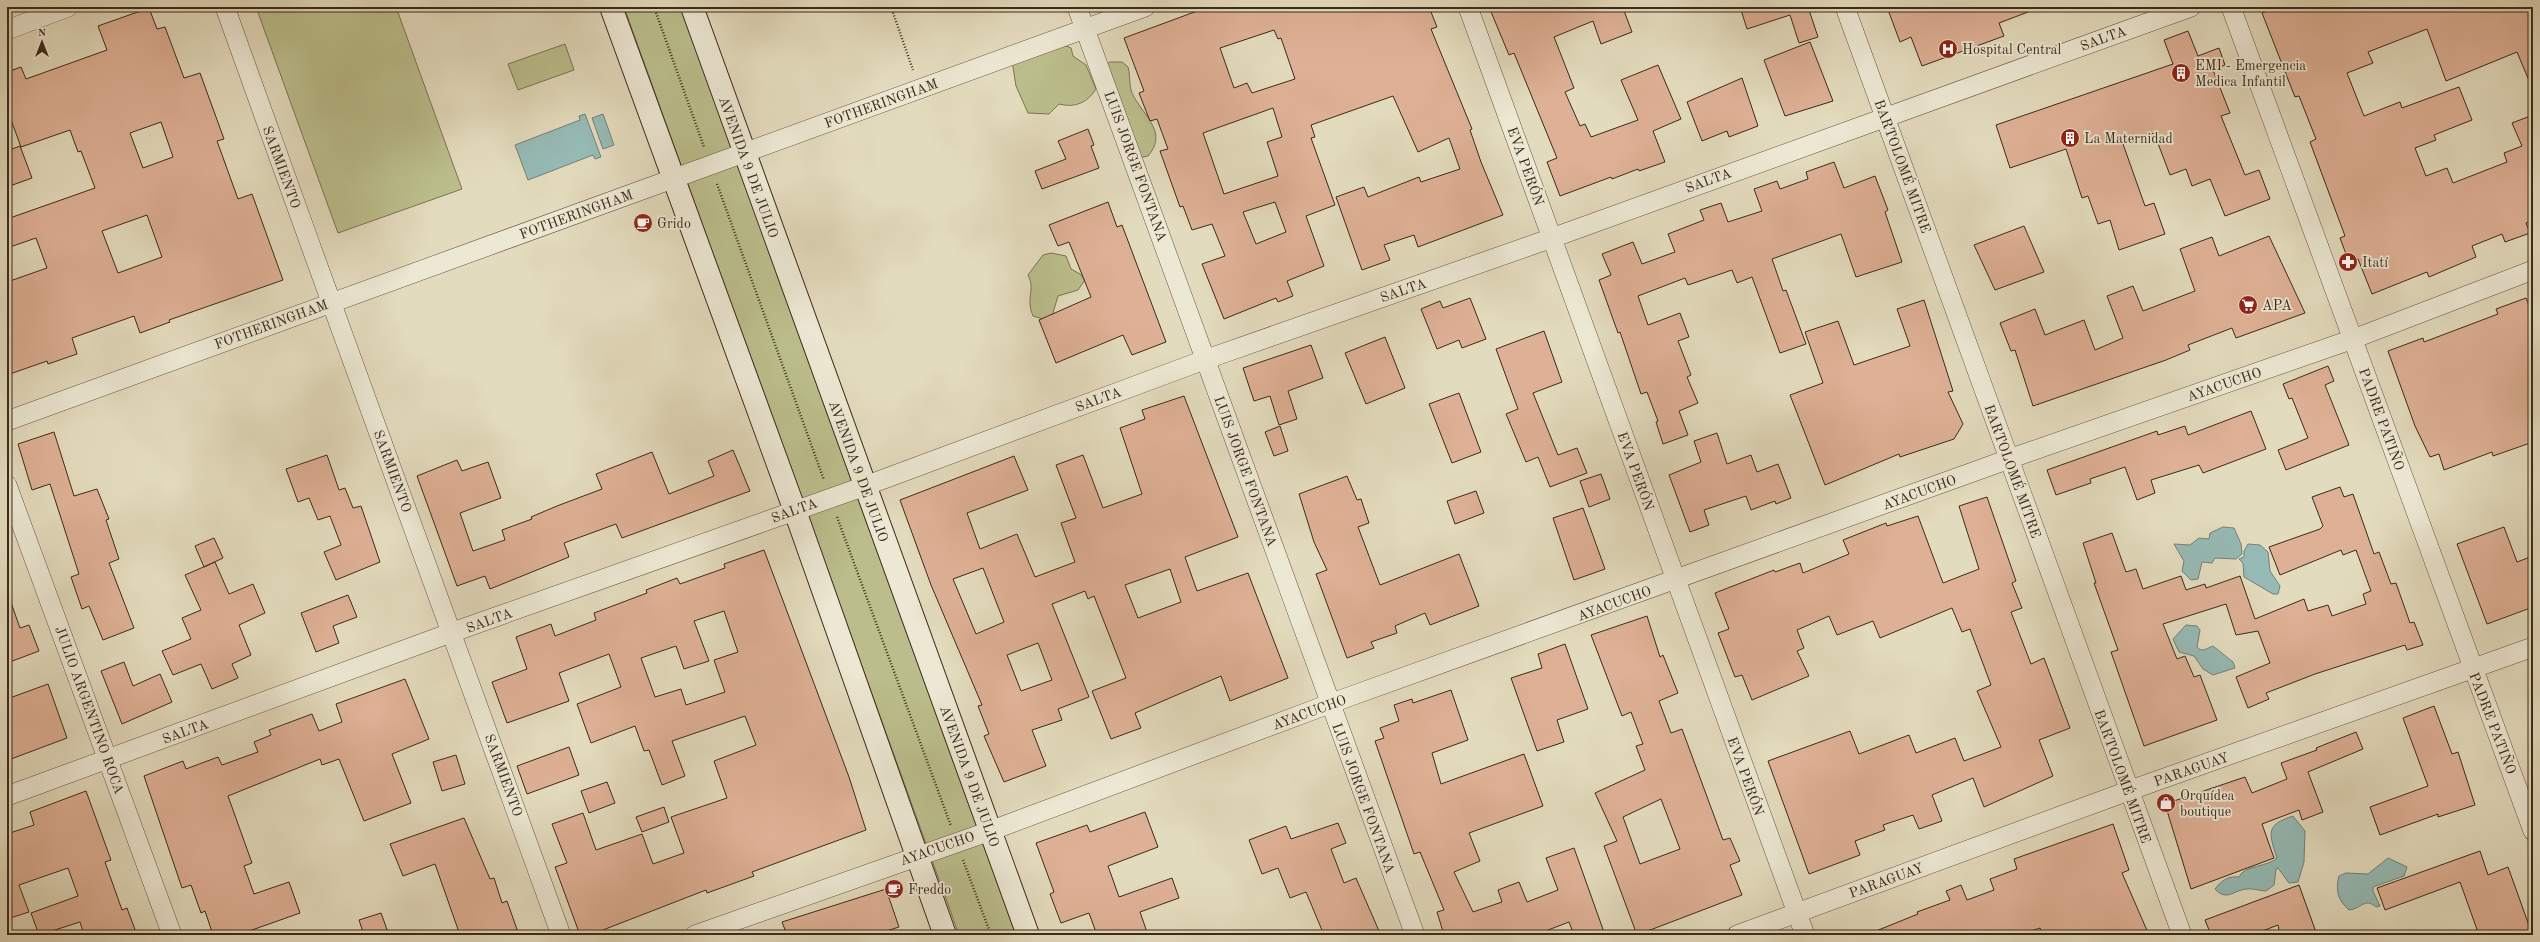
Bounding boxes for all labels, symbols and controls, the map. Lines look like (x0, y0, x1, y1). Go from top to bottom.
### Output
north arrow (22, 22, 62, 62)
street label: SALTA (2078, 24, 2129, 54)
text: N (38, 28, 47, 39)
hospital icon: Hospital Central (1937, 38, 1959, 60)
place label: Hospital Central (1962, 43, 2062, 57)
place label: EMI - Emergencia Medica Infantil (2195, 59, 2306, 89)
building icon: EMI - Emergencia Medica Infantil (2170, 62, 2192, 84)
street label: FOTHERINGHAM (823, 77, 940, 131)
street label: LUIS JORGE FONTANA (1101, 89, 1169, 244)
street label: AVENIDA 9 DE JULIO (716, 95, 780, 240)
street label: BARTOLOMÉ MITRE (1871, 97, 1936, 235)
street label: SARMIENTO (260, 124, 303, 211)
street label: EVA PERÓN (1504, 124, 1550, 208)
building icon: La Maternidad (2059, 127, 2081, 149)
place label: La Maternidad (2084, 132, 2173, 146)
street label: SALTA (1683, 166, 1734, 196)
street label: FOTHERINGHAM (518, 188, 635, 242)
cafe icon: Grido (632, 212, 654, 234)
place label: Grido (657, 217, 691, 231)
pharmacy icon: Itatí (2337, 251, 2359, 273)
place label: Itatí (2362, 256, 2388, 270)
street label: SALTA (1378, 276, 1429, 305)
supermarket icon: APA (2237, 294, 2259, 316)
street label: FOTHERINGHAM (213, 298, 330, 352)
place label: APA (2262, 299, 2292, 313)
street label: PADRE PATIÑO (2356, 365, 2409, 473)
street label: AYACUCHO (2185, 366, 2264, 404)
street label: SALTA (1073, 385, 1124, 415)
street label: LUIS JORGE FONTANA (1211, 394, 1279, 549)
street label: AVENIDA 9 DE JULIO (826, 399, 890, 544)
street label: BARTOLOMÉ MITRE (1981, 402, 2046, 540)
street label: SARMIENTO (371, 428, 414, 515)
street label: EVA PERÓN (1614, 429, 1660, 513)
street label: AYACUCHO (1880, 473, 1958, 513)
street label: SALTA (769, 496, 820, 526)
street label: AYACUCHO (1575, 584, 1653, 624)
street label: SALTA (464, 606, 515, 636)
street label: JULIO ARGENTINO ROCA (52, 625, 126, 796)
street label: PADRE PATIÑO (2466, 669, 2521, 776)
street label: AYACUCHO (1270, 693, 1348, 733)
street label: AVENIDA 9 DE JULIO (937, 704, 1001, 849)
street label: BARTOLOMÉ MITRE (2091, 707, 2156, 845)
street label: SALTA (160, 717, 211, 747)
street label: LUIS JORGE FONTANA (1329, 721, 1397, 876)
street label: SARMIENTO (482, 732, 525, 819)
street label: EVA PERÓN (1724, 734, 1770, 818)
street label: PARAGUAY (2152, 751, 2231, 789)
place label: Orquídea boutique (2180, 789, 2235, 819)
shop icon: Orquídea boutique (2155, 792, 2177, 814)
street label: AYACUCHO (898, 830, 977, 868)
street label: PARAGUAY (1847, 861, 1925, 901)
cafe icon: Freddo (883, 878, 905, 900)
place label: Freddo (908, 883, 951, 897)

